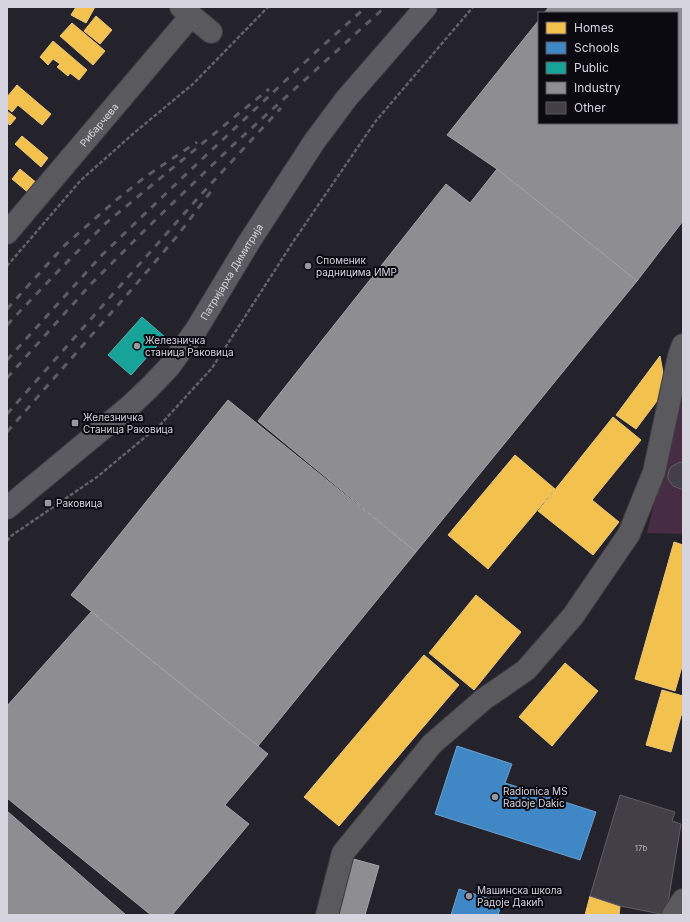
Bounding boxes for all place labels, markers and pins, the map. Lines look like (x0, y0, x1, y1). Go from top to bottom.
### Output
place label: Споменик радницима ИМР (316, 254, 397, 278)
marker: Споменик радницима ИМР (303, 261, 313, 271)
place label: Железничка станица Раковица (145, 334, 234, 358)
marker: Железничка станица Раковица (132, 341, 142, 351)
place label: Железничка Станица Раковица (83, 411, 173, 435)
marker: Железничка Станица Раковица (70, 418, 80, 428)
place label: Раковица (56, 497, 102, 509)
marker: Раковица (43, 498, 53, 508)
place label: Radionica MS Radoje Dakic (503, 785, 568, 809)
marker: Radionica MS Radoje Dakic (490, 792, 500, 802)
place label: Машинска школа Радоје Дакић (477, 884, 562, 908)
marker: Машинска школа Радоје Дакић (464, 891, 474, 901)

